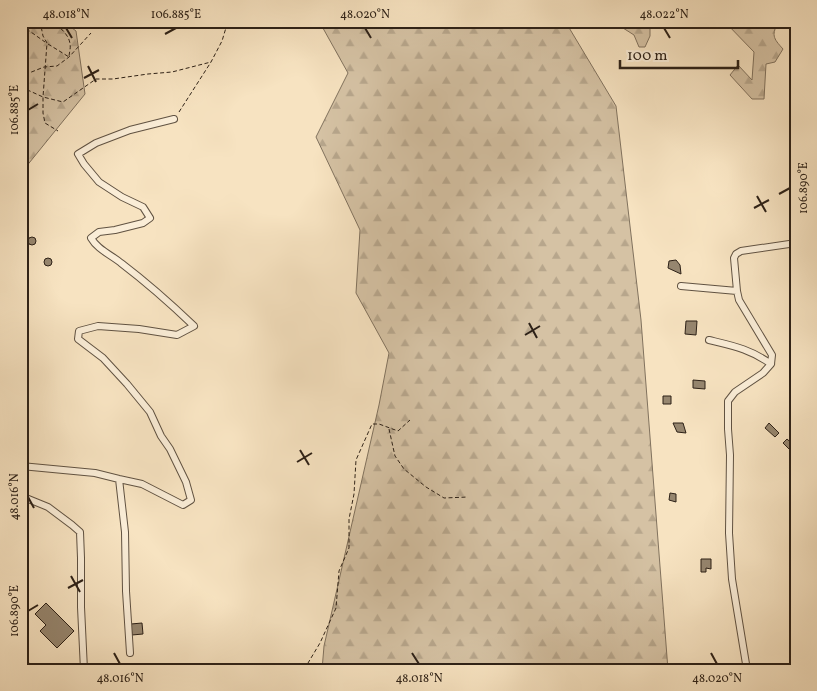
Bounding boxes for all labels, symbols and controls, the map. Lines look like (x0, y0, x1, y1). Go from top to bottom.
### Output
text: 48.018°N (42, 7, 90, 23)
text: 106.885°E (151, 7, 201, 23)
text: 48.020°N (340, 7, 390, 23)
text: 48.022°N (639, 7, 689, 23)
scale bar (620, 38, 737, 70)
text: 100 m (627, 46, 667, 67)
text: 106.885°E (7, 85, 23, 135)
text: 106.890°E (796, 162, 812, 214)
text: 48.016°N (7, 473, 23, 521)
text: 106.890°E (7, 585, 23, 637)
text: 48.016°N (96, 671, 144, 687)
text: 48.018°N (395, 671, 443, 687)
text: 48.020°N (692, 671, 742, 687)

